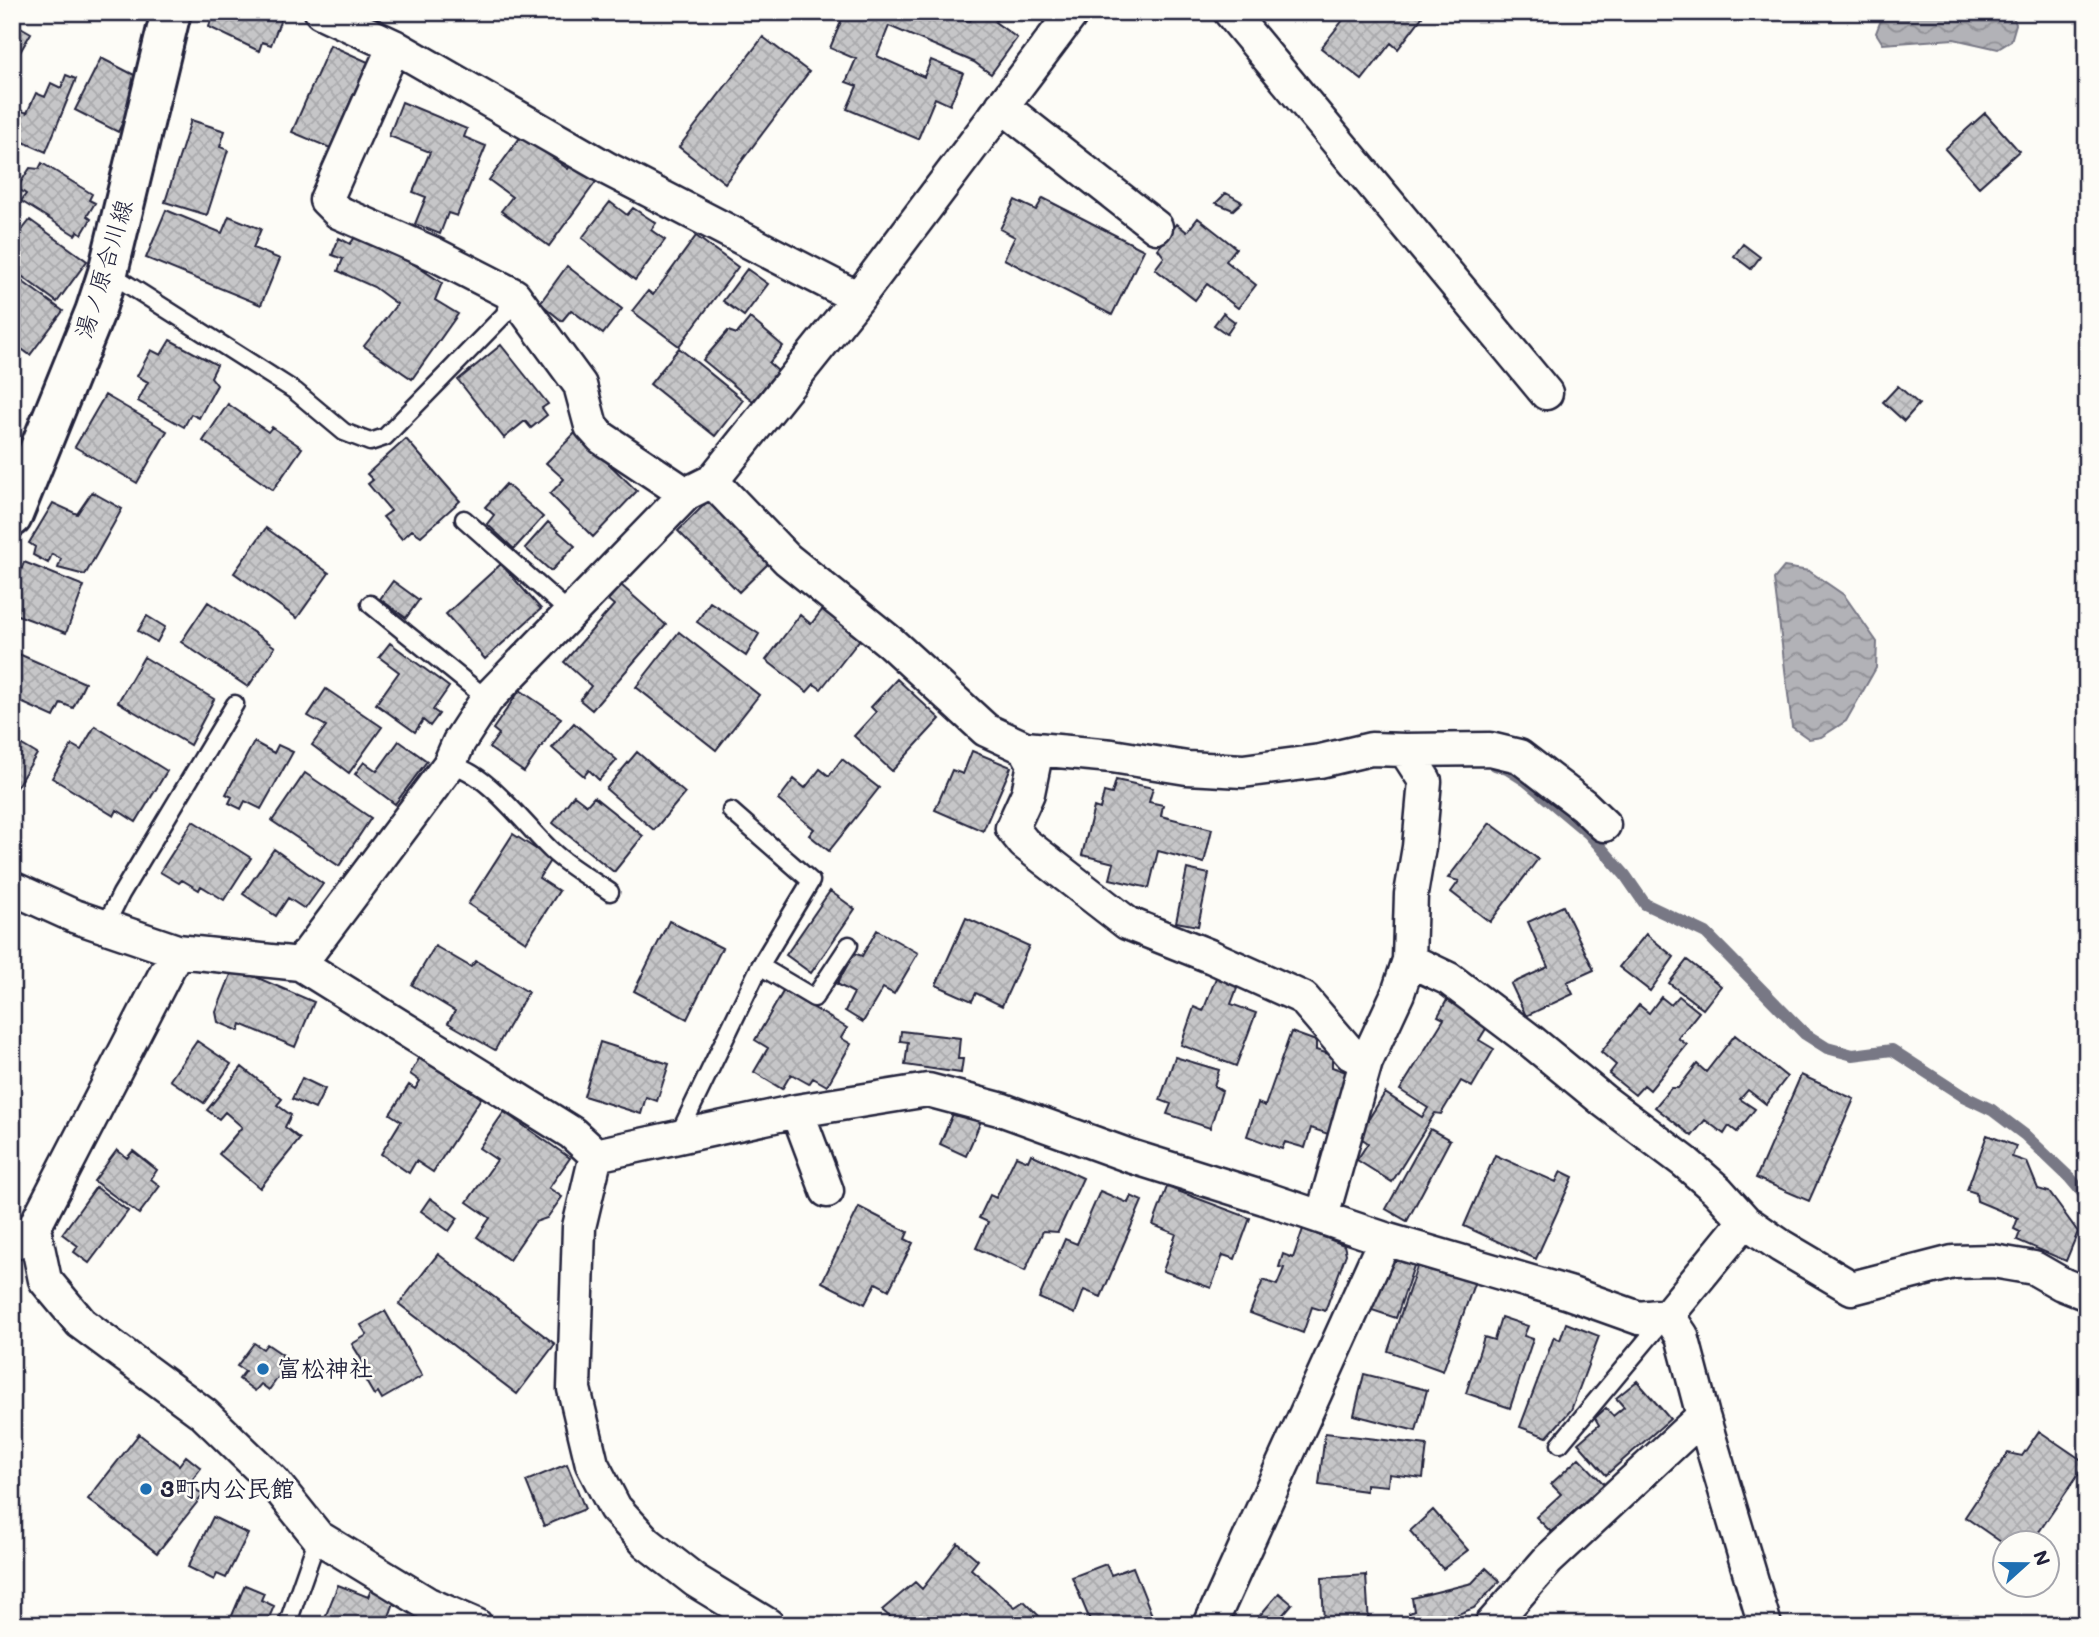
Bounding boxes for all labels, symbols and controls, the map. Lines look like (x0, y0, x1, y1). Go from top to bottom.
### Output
street label: 湯ノ原合川線 (67, 195, 138, 342)
place label: 富松神社 (277, 1352, 373, 1383)
marker: 富松神社 (255, 1361, 271, 1377)
place label: 3町内公民館 (160, 1472, 294, 1503)
marker: 3町内公民館 (138, 1481, 154, 1497)
north arrow (1990, 1528, 2060, 1598)
text: N (2028, 1547, 2057, 1569)

